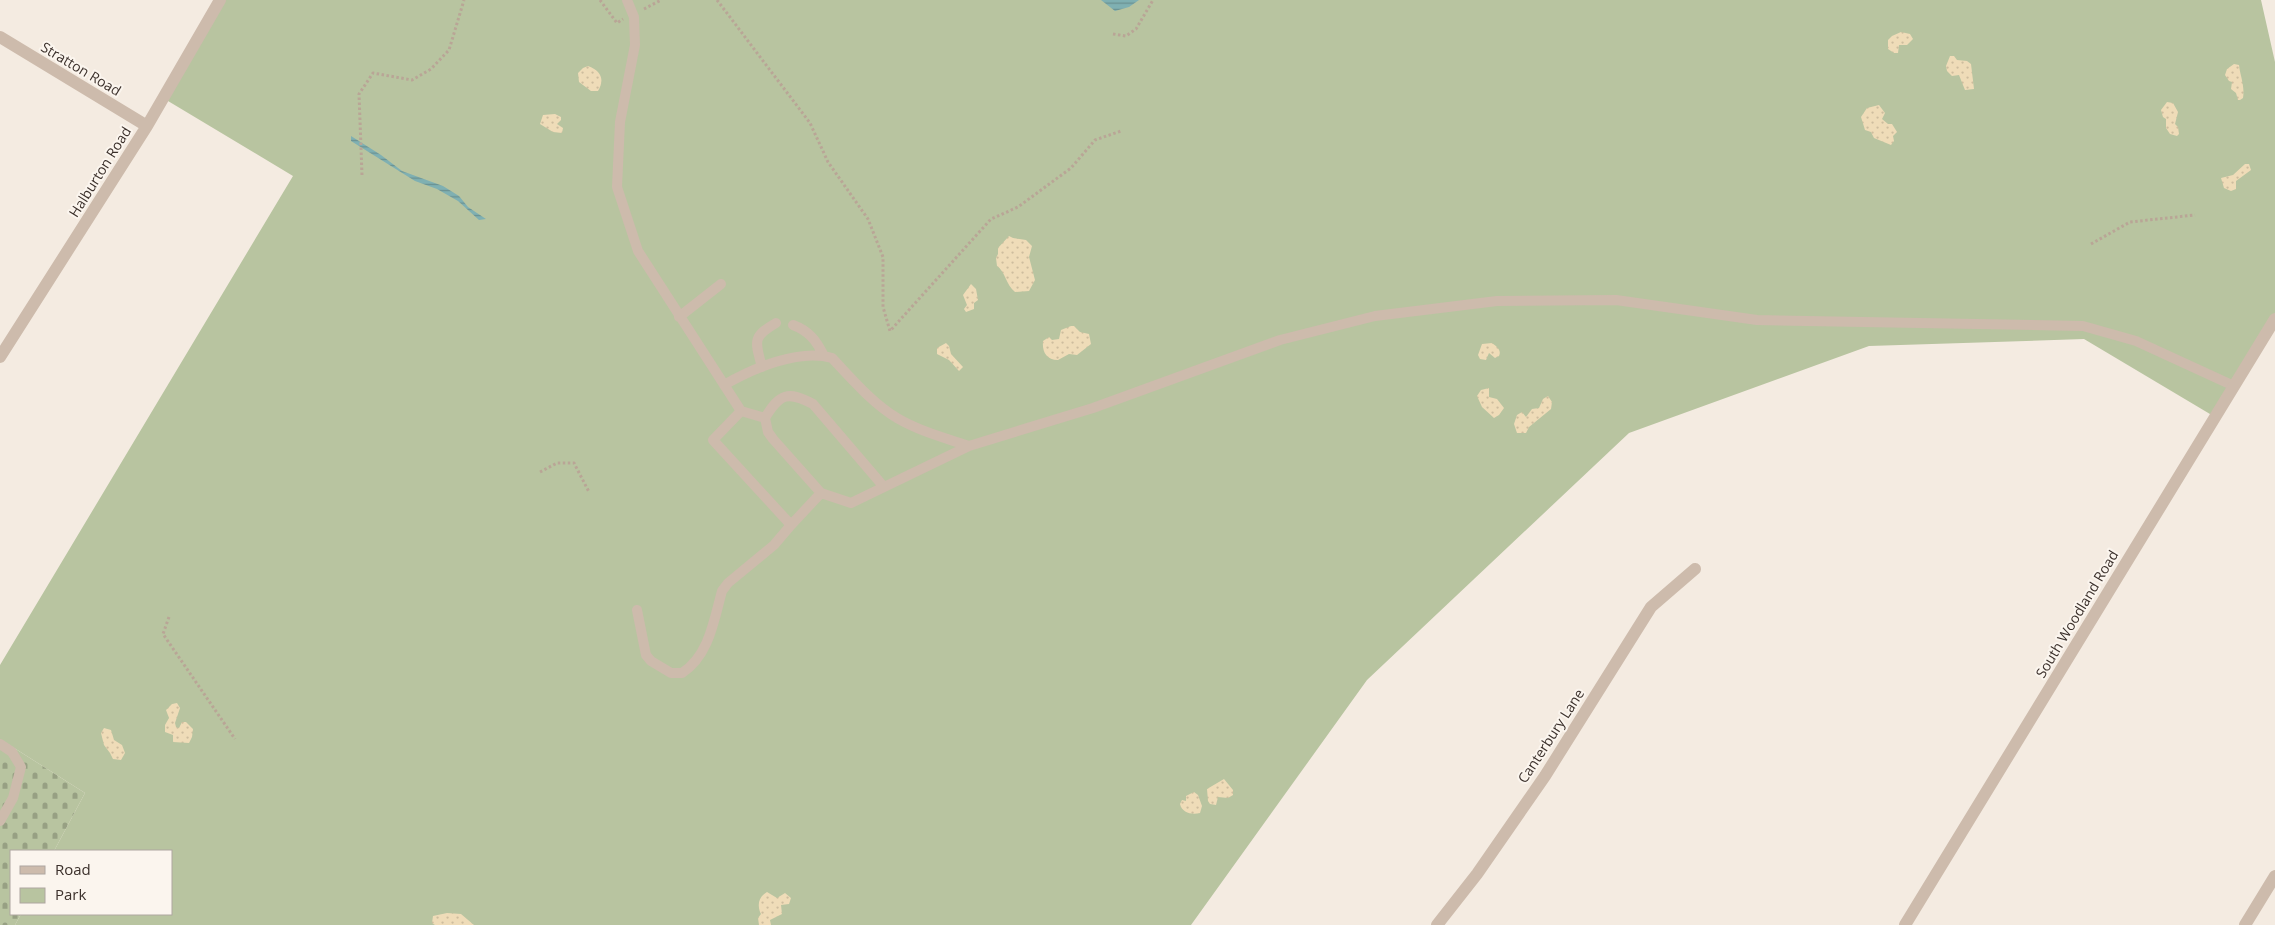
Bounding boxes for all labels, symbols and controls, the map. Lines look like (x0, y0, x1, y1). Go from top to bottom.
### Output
street label: Stratton Road (38, 37, 125, 100)
street label: Halburton Road (64, 123, 135, 221)
street label: South Woodland Road (2031, 546, 2122, 681)
street label: Canterbury Lane (1513, 685, 1588, 787)
legend (10, 850, 172, 915)
text: Road (55, 859, 91, 879)
text: Park (55, 884, 86, 904)

